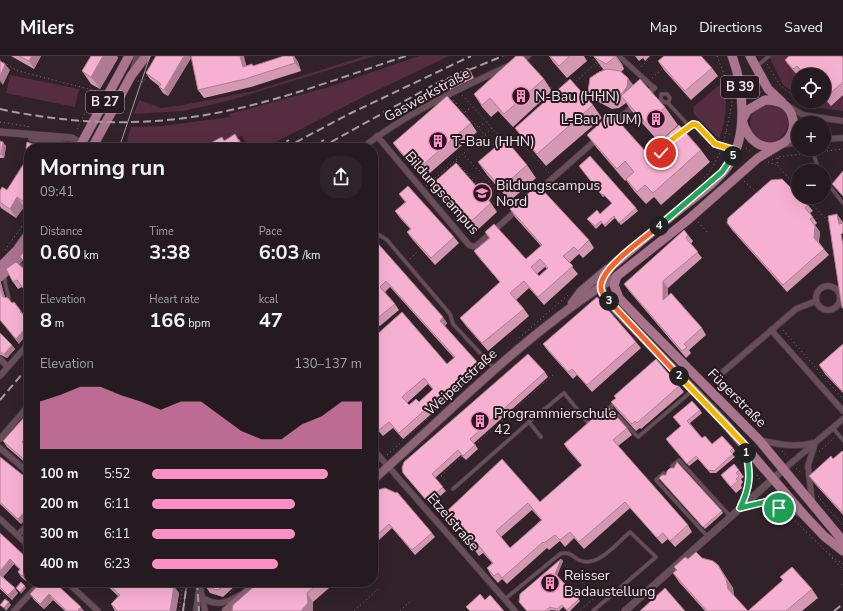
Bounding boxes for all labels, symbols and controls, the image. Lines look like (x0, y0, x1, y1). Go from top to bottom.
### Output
text: Milers (20, 15, 74, 41)
text: Map (650, 18, 677, 37)
text: Directions (699, 18, 762, 37)
text: Saved (784, 18, 823, 37)
street label: Gaswerkstraße (381, 64, 473, 126)
map controls (791, 68, 831, 204)
button: locate (791, 68, 831, 108)
road number: B 39 (721, 76, 759, 98)
building icon: N-Bau (HHN) (510, 85, 532, 107)
place label: N-Bau (HHN) (535, 87, 620, 106)
road number: B 27 (86, 91, 124, 113)
building icon: L-Bau (TUM) (645, 108, 667, 130)
place label: L-Bau (TUM) (561, 110, 642, 129)
button: + (791, 116, 831, 156)
building icon: T-Bau (HHN) (427, 130, 449, 152)
place label: T-Bau (HHN) (452, 132, 535, 151)
pin (644, 136, 678, 170)
icon: check (650, 142, 672, 164)
pin: 5 (723, 146, 743, 166)
street label: Bildungscampus (401, 147, 484, 239)
text: 5 (730, 148, 736, 163)
text: Morning run (40, 153, 165, 183)
button: share (320, 156, 362, 198)
button: − (791, 164, 831, 204)
place label: Bildungscampus Nord (496, 176, 601, 211)
school or university icon: Bildungscampus Nord (471, 182, 493, 204)
text: 09:41 (40, 183, 74, 201)
pin: 4 (649, 216, 669, 236)
text: 4 (656, 218, 662, 233)
text: Distance (40, 224, 83, 239)
text: Time (149, 224, 174, 239)
text: Pace (259, 224, 282, 239)
text: 0.60 (40, 239, 81, 266)
text: 3:38 (149, 239, 190, 266)
text: 6:03 (259, 239, 300, 266)
text: km (81, 248, 99, 263)
text: /km (300, 248, 320, 263)
pin: 3 (599, 291, 619, 311)
text: Elevation (40, 292, 86, 307)
text: Heart rate (149, 292, 200, 307)
text: kcal (259, 292, 278, 307)
text: 3 (606, 293, 612, 308)
text: 8 (40, 307, 52, 334)
text: 166 (149, 307, 185, 334)
text: 47 (259, 307, 283, 334)
text: m (52, 316, 64, 331)
text: bpm (185, 316, 210, 331)
street label: Weipertstraße (421, 344, 501, 420)
text: Elevation (40, 355, 94, 373)
text: 130–137 m (294, 355, 362, 373)
street label: Fügerstraße (703, 364, 771, 432)
pin: 2 (669, 366, 689, 386)
text: 2 (676, 368, 682, 383)
place label: Programmierschule 42 (494, 404, 616, 439)
building icon: Programmierschule 42 (469, 410, 491, 432)
pin: 1 (736, 443, 756, 463)
text: 1 (743, 445, 749, 460)
text: 100 m (40, 465, 78, 483)
text: 5:52 (104, 465, 130, 483)
street label: Etzelstraße (423, 489, 483, 555)
pin (762, 491, 796, 525)
text: 200 m (40, 495, 78, 513)
text: 6:11 (104, 495, 130, 513)
icon: arrive (768, 497, 790, 519)
text: 300 m (40, 525, 78, 543)
text: 6:11 (104, 525, 130, 543)
text: 400 m (40, 555, 78, 573)
text: 6:23 (104, 555, 130, 573)
place label: Reisser Badaustellung (564, 566, 656, 601)
building icon: Reisser Badaustellung (539, 572, 561, 594)

